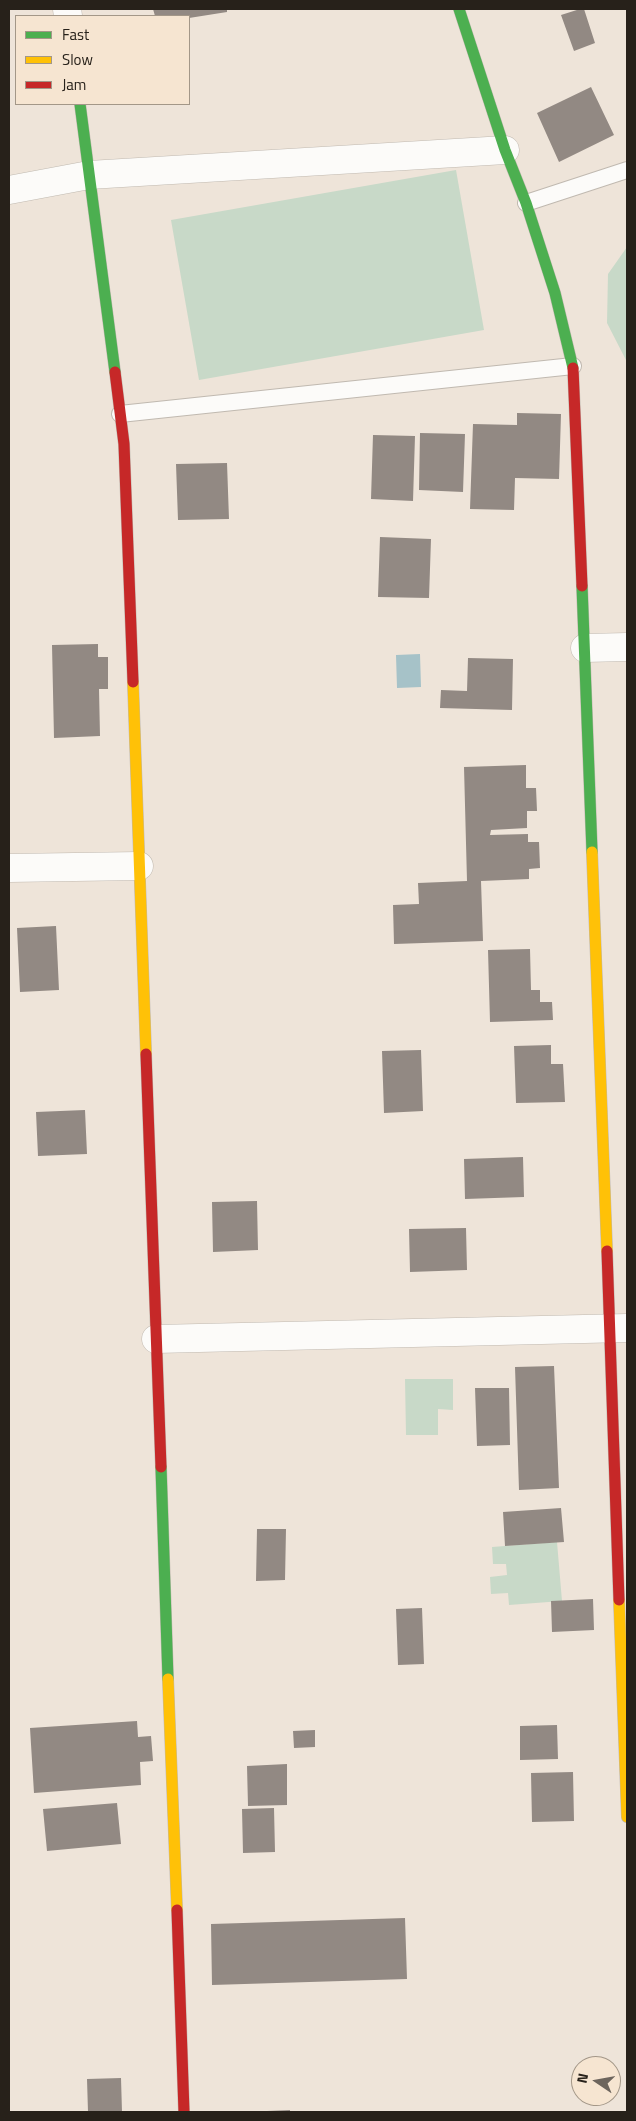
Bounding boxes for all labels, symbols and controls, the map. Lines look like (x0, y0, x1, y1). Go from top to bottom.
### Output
legend (15, 15, 190, 105)
text: Fast (62, 23, 89, 46)
text: Slow (62, 48, 93, 71)
text: Jam (62, 73, 86, 96)
north arrow (571, 2056, 621, 2106)
text: N (571, 2071, 593, 2085)

